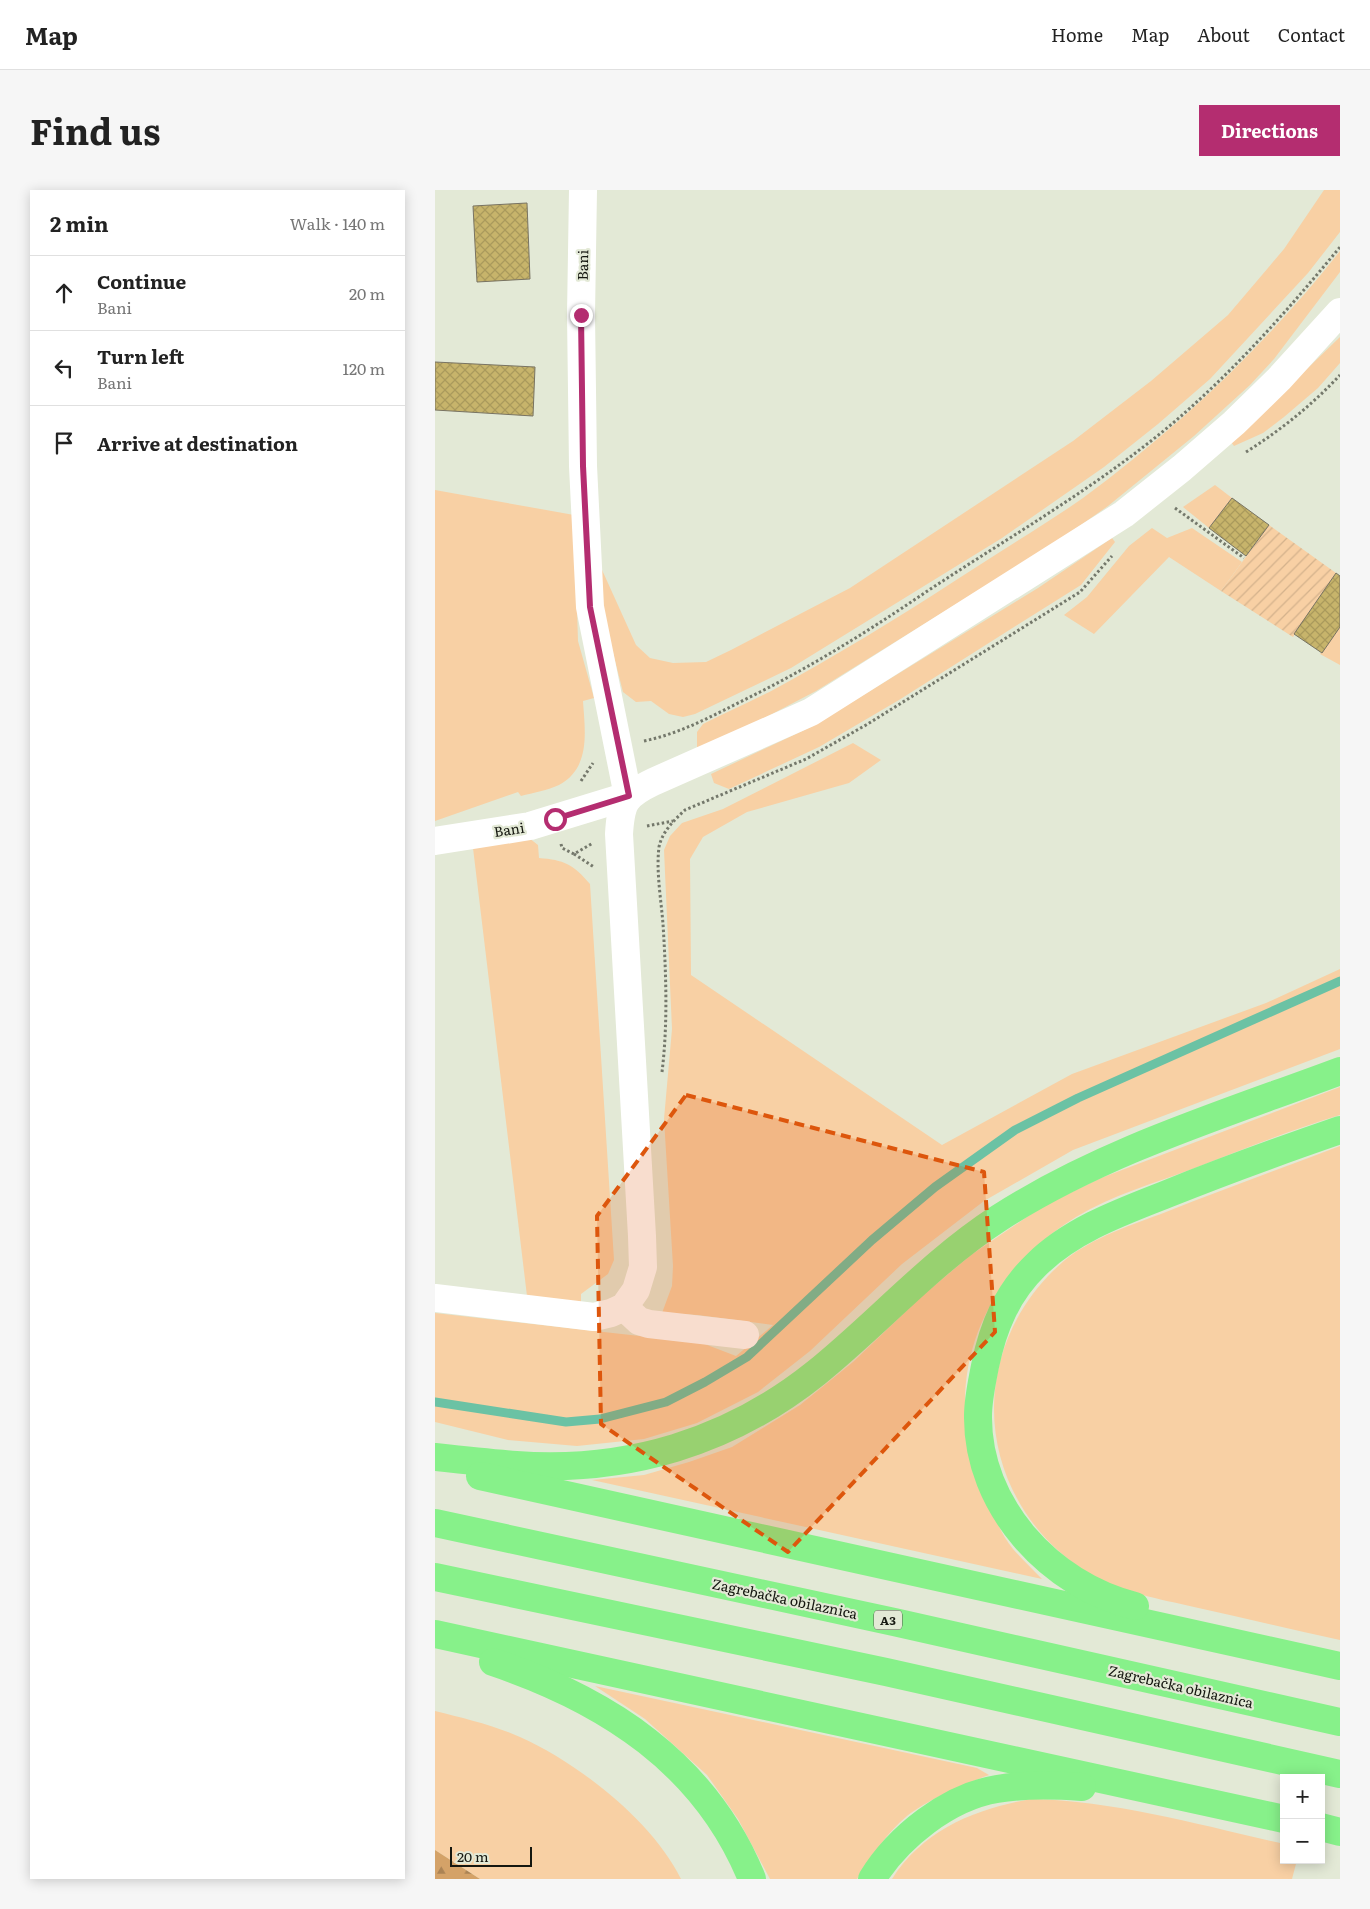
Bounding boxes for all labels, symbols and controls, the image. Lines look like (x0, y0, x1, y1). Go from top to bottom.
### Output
text: Map (25, 17, 78, 52)
text: Home (1051, 21, 1103, 48)
text: Map (1131, 21, 1169, 48)
text: About (1197, 21, 1250, 48)
text: Contact (1278, 21, 1345, 48)
text: Find us (30, 104, 160, 156)
button: Directions (1199, 105, 1340, 156)
text: 2 min (50, 207, 109, 238)
text: Walk · 140 m (290, 211, 385, 235)
street label: Bani (572, 249, 592, 280)
text: Continue (97, 267, 186, 295)
icon: ahead (50, 279, 78, 307)
text: 20 m (349, 281, 385, 305)
text: Bani (97, 295, 132, 319)
route end (570, 304, 593, 327)
text: Turn left (97, 342, 184, 370)
icon: left (50, 354, 78, 382)
text: 120 m (342, 356, 385, 380)
text: Bani (97, 370, 132, 394)
icon: arrive (50, 429, 78, 457)
text: Arrive at destination (97, 429, 298, 457)
route start (544, 808, 567, 831)
street label: Bani (492, 817, 526, 841)
street label: Zagrebačka obilaznica (711, 1573, 860, 1623)
road number: A3 (874, 1610, 902, 1630)
street label: Zagrebačka obilaznica (1107, 1660, 1256, 1712)
map controls (1280, 1774, 1325, 1864)
button: + (1280, 1774, 1325, 1819)
button: − (1280, 1819, 1325, 1864)
scale bar (450, 1844, 533, 1867)
text: 20 m (457, 1846, 489, 1866)

